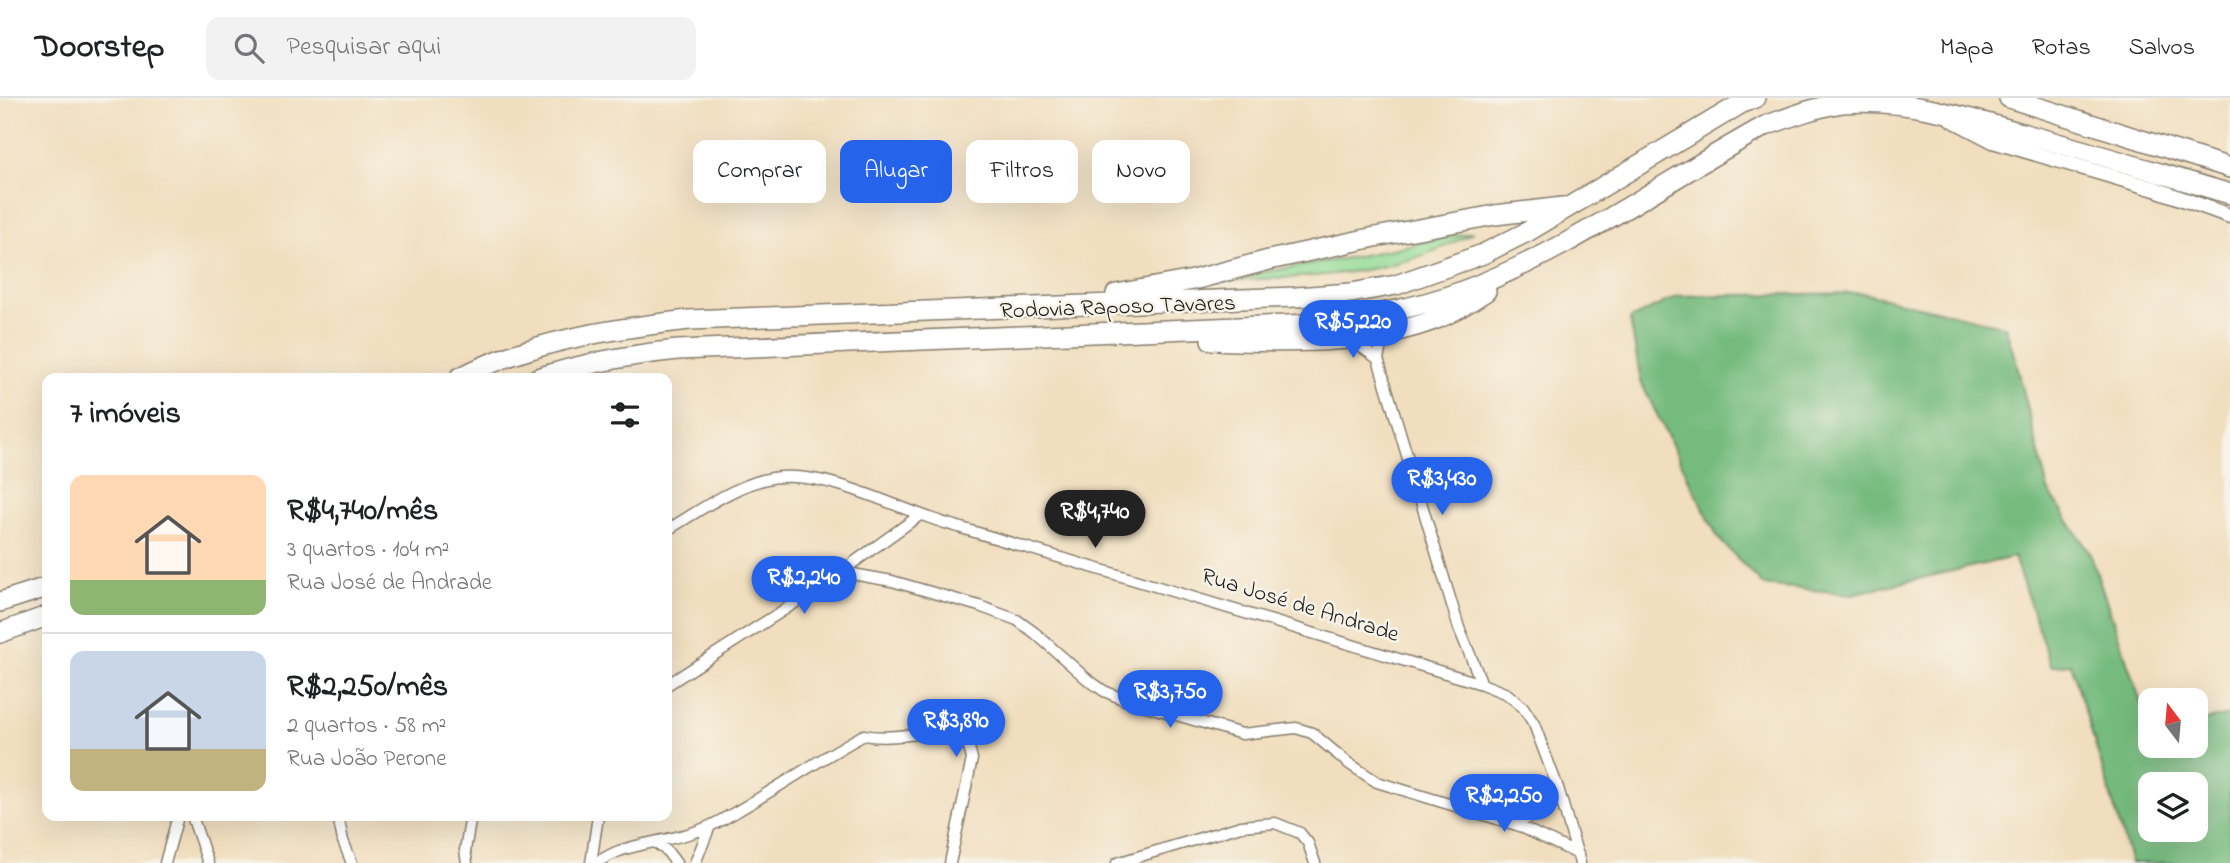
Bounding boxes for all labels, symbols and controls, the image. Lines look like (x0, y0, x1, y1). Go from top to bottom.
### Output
search box (206, 17, 696, 80)
text: Doorstep (35, 24, 164, 72)
icon: search (230, 29, 268, 67)
text: Pesquisar aqui (286, 29, 441, 67)
text: Mapa (1940, 31, 1994, 66)
text: Rotas (2032, 31, 2091, 66)
text: Salvos (2129, 31, 2195, 66)
chip: Comprar (693, 140, 826, 203)
chip: Alugar (840, 140, 952, 203)
chip: Filtros (966, 140, 1078, 203)
chip: Novo (1092, 140, 1190, 203)
street label: Rodovia Raposo Tavares (1000, 287, 1236, 329)
pin: R$5,220 (1288, 300, 1418, 360)
text: R$5,220 (1315, 306, 1391, 339)
text: 7 imóveis (70, 393, 181, 437)
icon: filters (606, 396, 644, 434)
pin: R$3,430 (1377, 458, 1507, 517)
text: R$3,430 (1407, 463, 1477, 496)
text: R$4,740/mês (287, 490, 438, 534)
pin: R$4,740 (1030, 490, 1160, 550)
text: R$4,740 (1061, 496, 1129, 529)
icon: home (126, 503, 210, 587)
text: 3 quartos · 104 m² (287, 534, 449, 567)
pin: R$2,240 (739, 556, 869, 616)
street label: Rua José de Andrade (1197, 560, 1404, 652)
text: R$2,240 (768, 562, 840, 595)
text: Rua José de Andrade (287, 567, 492, 600)
text: R$2,250/mês (287, 666, 448, 710)
pin: R$3,750 (1105, 670, 1235, 730)
text: R$3,750 (1134, 676, 1206, 709)
icon: home (126, 679, 210, 763)
north arrow (2138, 688, 2208, 758)
map controls (2138, 688, 2208, 842)
pin: R$3,890 (891, 700, 1021, 759)
text: R$3,890 (923, 705, 989, 738)
text: 2 quartos · 58 m² (287, 710, 446, 743)
text: Rua João Perone (287, 743, 446, 776)
button: layers (2138, 772, 2208, 842)
pin: R$2,250 (1439, 774, 1569, 834)
text: R$2,250 (1466, 780, 1542, 813)

